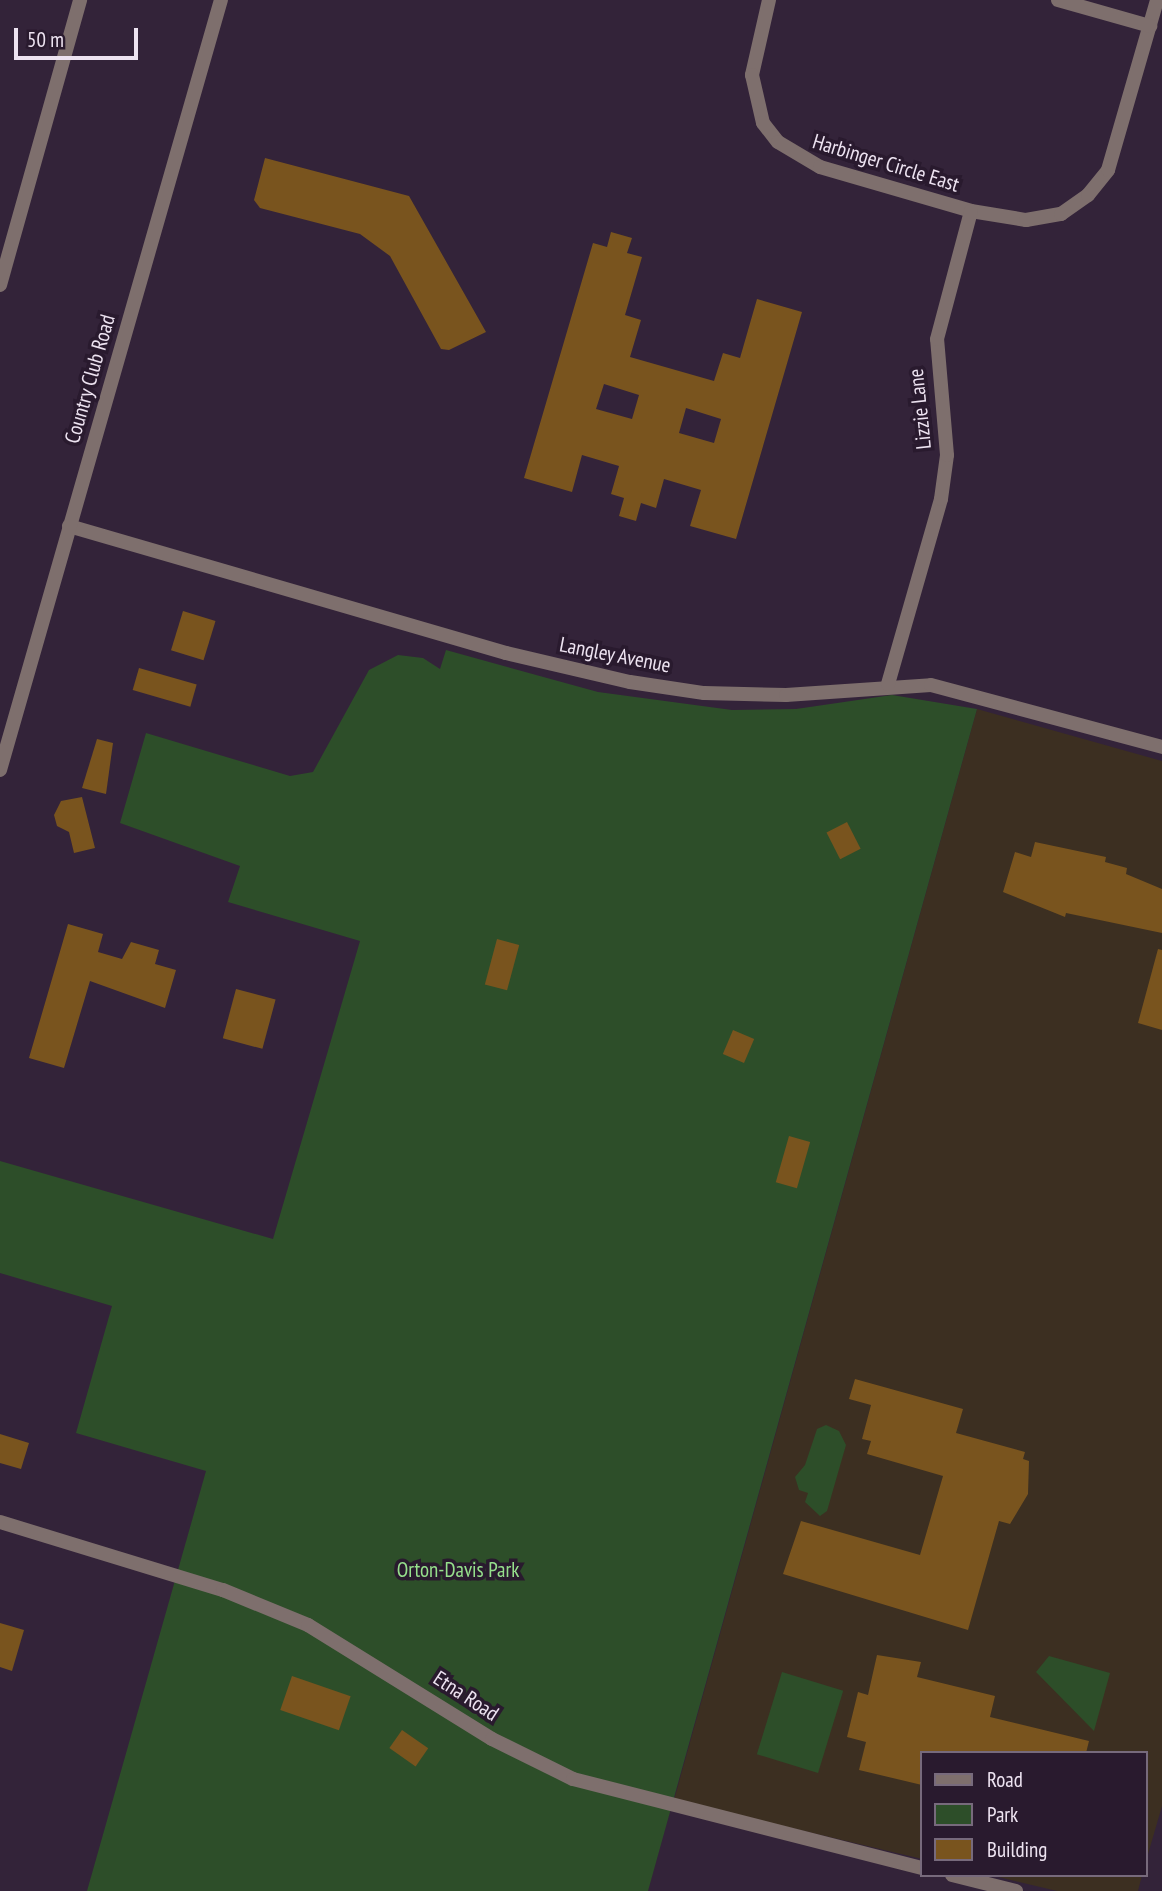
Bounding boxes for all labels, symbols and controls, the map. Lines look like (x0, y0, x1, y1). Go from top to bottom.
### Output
scale bar (18, 14, 142, 58)
text: 50 m (27, 26, 64, 53)
street label: Harbinger Circle East (810, 129, 962, 197)
street label: Country Club Road (60, 311, 120, 447)
street label: Lizzie Lane (903, 368, 937, 450)
street label: Langley Avenue (557, 632, 673, 678)
park label: Orton-Davis Park (397, 1557, 519, 1583)
street label: Etna Road (429, 1666, 503, 1726)
legend (920, 1751, 1148, 1877)
text: Road (987, 1766, 1023, 1793)
text: Park (987, 1801, 1018, 1828)
text: Building (987, 1836, 1047, 1863)

